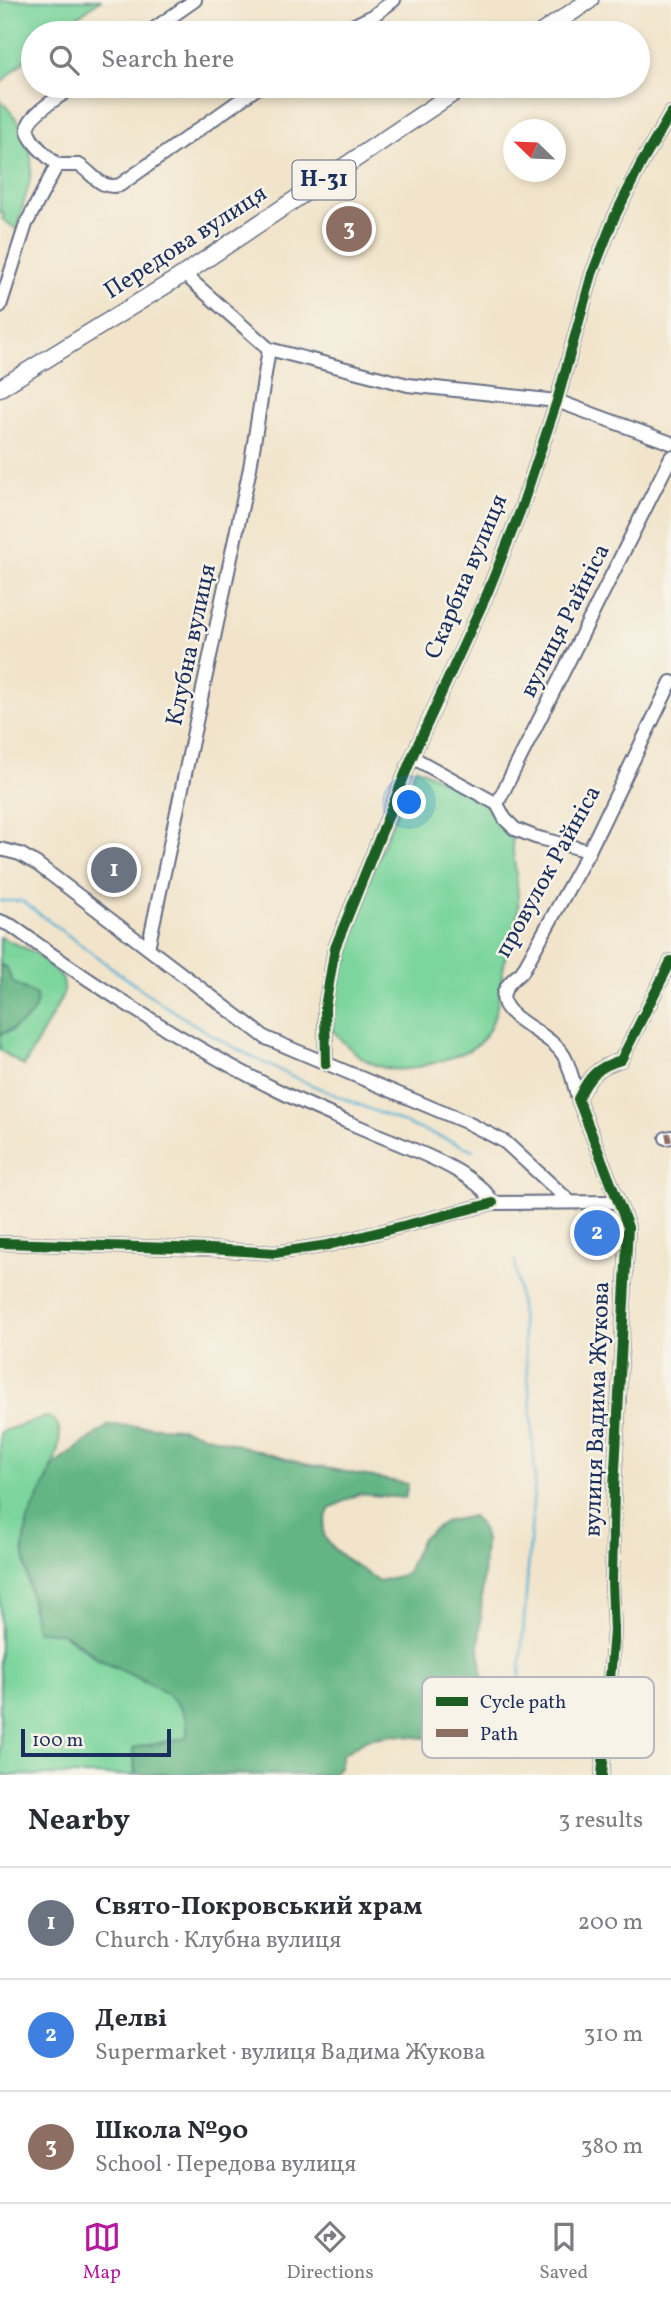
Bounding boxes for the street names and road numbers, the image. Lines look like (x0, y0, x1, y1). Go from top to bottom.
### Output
road number: Н-31 (292, 160, 356, 200)
street label: Передова вулиця (98, 177, 274, 309)
street label: Скарбна вулиця (417, 489, 517, 665)
street label: вулиця Райніса (513, 538, 619, 704)
street label: Клубна вулиця (158, 561, 226, 729)
street label: провулок Райніса (487, 780, 611, 964)
street label: вулиця Вадима Жукова (577, 1281, 619, 1537)

